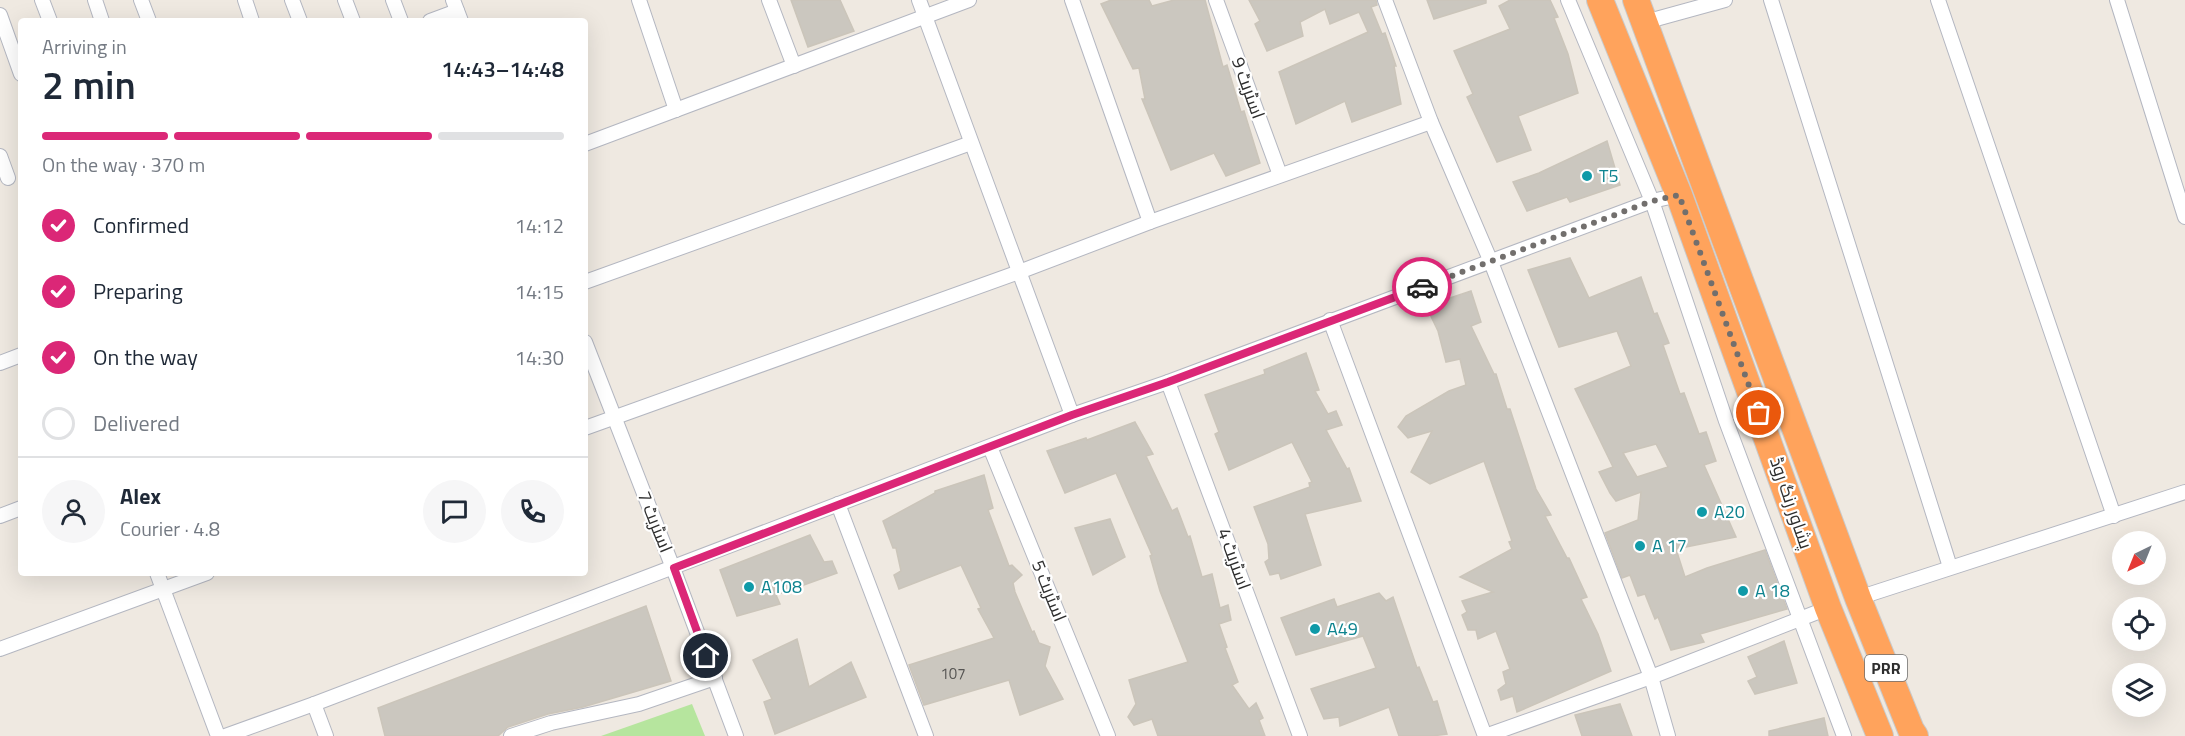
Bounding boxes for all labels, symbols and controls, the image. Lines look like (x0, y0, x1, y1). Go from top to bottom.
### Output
text: Arriving in (42, 31, 127, 62)
text: 14:43–14:48 (441, 52, 564, 86)
street label: اسٹریٹ 9 (1225, 53, 1272, 123)
text: 2 min (42, 55, 136, 114)
text: On the way · 370 m (42, 149, 205, 180)
place label: T5 (1599, 162, 1619, 189)
marker: T5 (1580, 169, 1594, 183)
text: Confirmed (93, 208, 189, 242)
icon: check (42, 209, 75, 242)
text: 14:12 (515, 210, 564, 241)
courier (1392, 257, 1452, 317)
icon: car (1406, 271, 1439, 304)
text: Preparing (93, 274, 183, 308)
icon: check (42, 275, 75, 308)
text: 14:15 (515, 276, 564, 307)
text: On the way (93, 340, 198, 374)
icon: check (42, 341, 75, 374)
text: 14:30 (515, 342, 564, 373)
pin (1733, 387, 1784, 438)
icon: bag (1742, 396, 1775, 429)
text: Delivered (93, 406, 180, 440)
street label: پشاور رنگ روڈ (1763, 453, 1820, 553)
text: Alex (120, 479, 161, 513)
button: person (42, 480, 105, 543)
button: chat (423, 480, 486, 543)
button: phone (501, 480, 564, 543)
street label: اسٹریٹ 7 (631, 487, 680, 557)
place label: A20 (1714, 498, 1745, 525)
marker: A20 (1695, 505, 1709, 519)
text: Courier · 4.8 (120, 513, 220, 544)
street label: اسٹریٹ 4 (1211, 524, 1258, 594)
north arrow (2112, 531, 2166, 585)
map controls (2112, 531, 2166, 717)
place label: A 17 (1652, 532, 1687, 559)
marker: A 17 (1633, 539, 1647, 553)
street label: اسٹریٹ 5 (1025, 556, 1074, 626)
place label: A108 (761, 573, 802, 600)
place label: A 18 (1755, 577, 1790, 604)
marker: A108 (742, 580, 756, 594)
marker: A 18 (1736, 584, 1750, 598)
button: locate (2112, 597, 2166, 651)
place label: A49 (1327, 615, 1358, 642)
marker: A49 (1308, 622, 1322, 636)
pin (680, 630, 731, 681)
icon: home (689, 639, 722, 672)
road number: PRR (1865, 655, 1907, 681)
house number: 107 (940, 662, 966, 685)
button: layers (2112, 663, 2166, 717)

